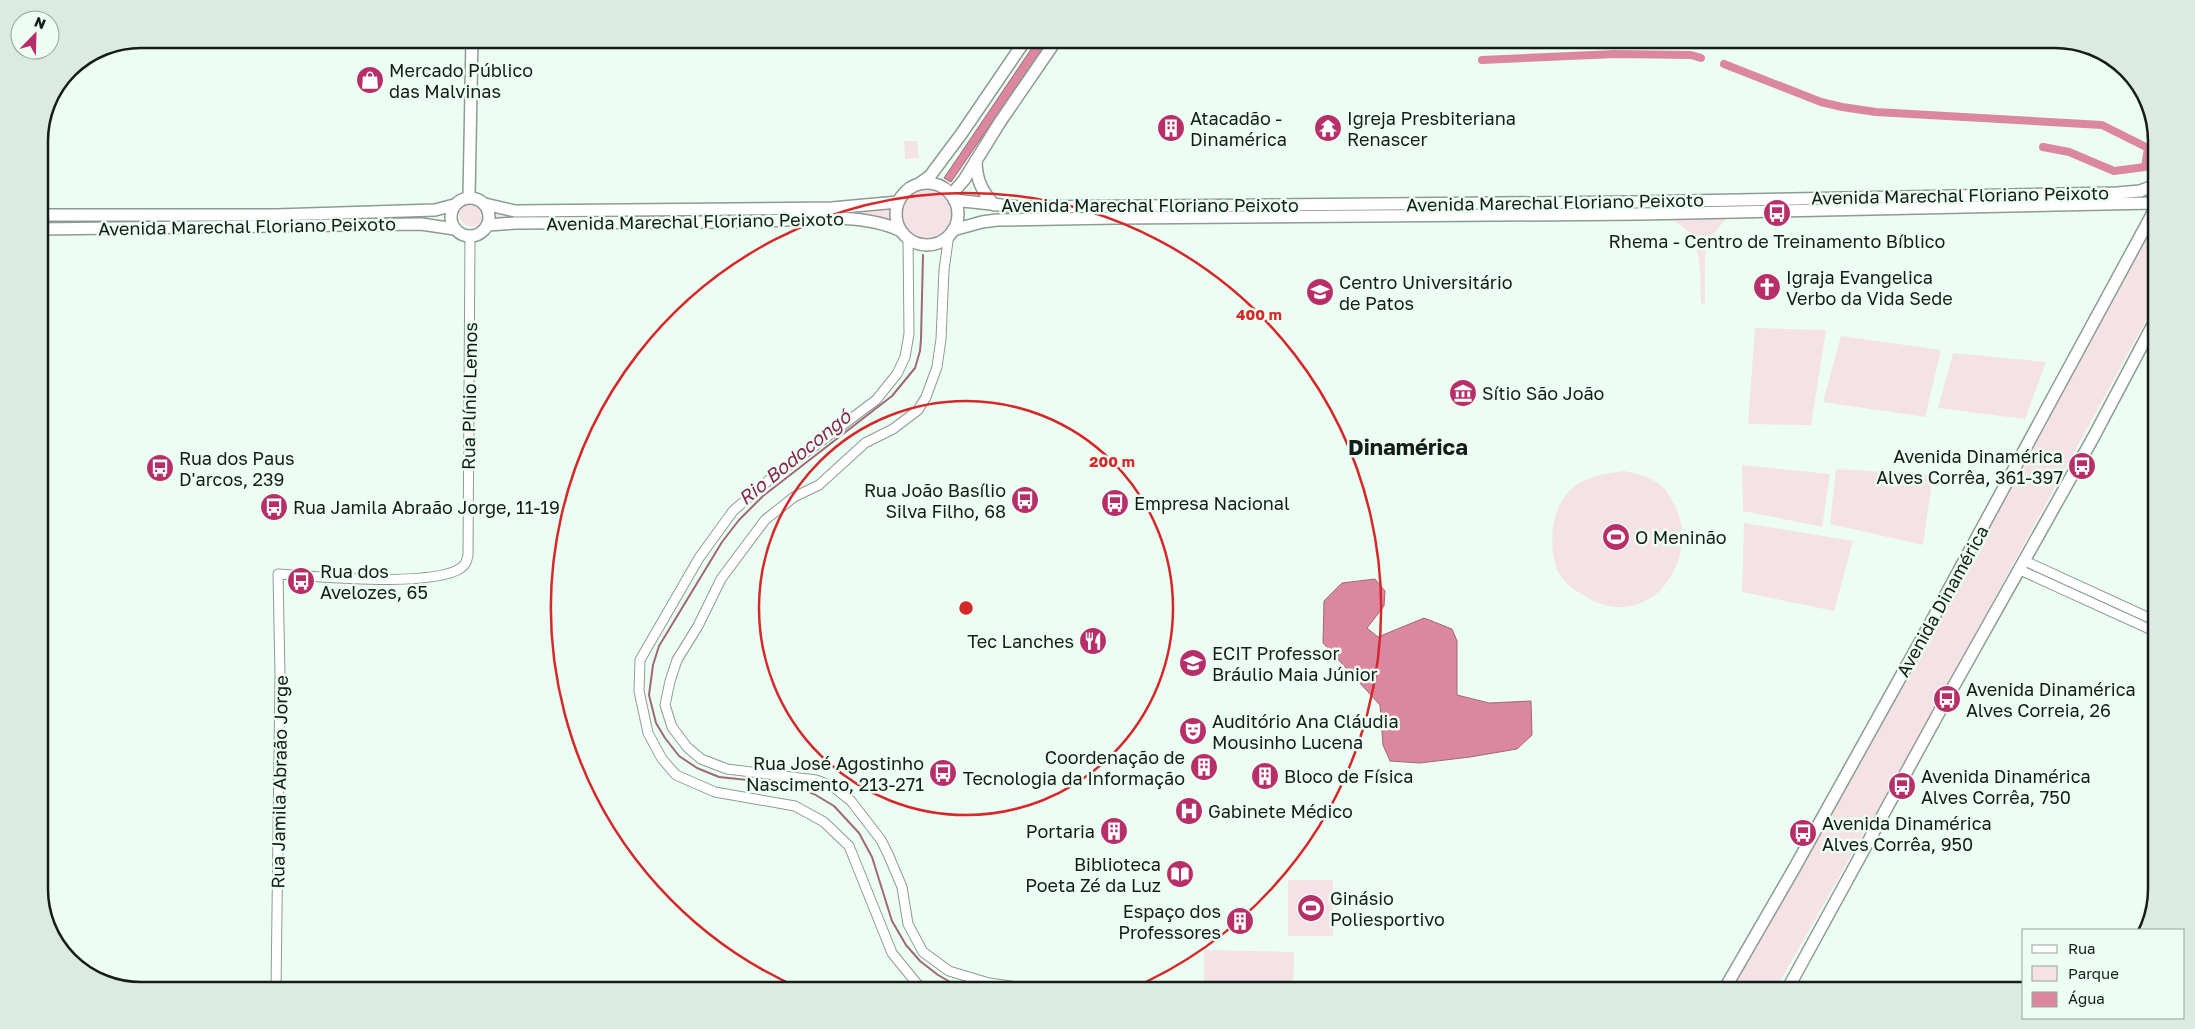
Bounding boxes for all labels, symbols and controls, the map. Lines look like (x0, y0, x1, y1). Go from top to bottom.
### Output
north arrow (10, 10, 60, 60)
text: N (32, 13, 48, 32)
place label: Mercado Público das Malvinas (389, 59, 533, 102)
shop icon: Mercado Público das Malvinas (355, 65, 385, 95)
place label: Atacadão - Dinamérica (1190, 107, 1287, 150)
place label: Igreja Presbiteriana Renascer (1347, 107, 1516, 150)
building icon: Atacadão - Dinamérica (1156, 113, 1186, 143)
temple icon: Igreja Presbiteriana Renascer (1313, 113, 1343, 143)
street label: Avenida Marechal Floriano Peixoto (1811, 181, 2109, 209)
street label: Avenida Marechal Floriano Peixoto (1406, 188, 1704, 216)
street label: Avenida Marechal Floriano Peixoto (1001, 194, 1299, 216)
bus stop icon: Rhema - Centro de Treinamento Bíblico (1762, 198, 1792, 228)
street label: Avenida Marechal Floriano Peixoto (546, 207, 844, 235)
street label: Avenida Marechal Floriano Peixoto (98, 212, 396, 240)
place label: Rhema - Centro de Treinamento Bíblico (1609, 230, 1945, 252)
place label: Igraja Evangelica Verbo da Vida Sede (1786, 266, 1953, 309)
place label: Centro Universitário de Patos (1339, 271, 1513, 314)
church icon: Igraja Evangelica Verbo da Vida Sede (1752, 272, 1782, 302)
school or university icon: Centro Universitário de Patos (1305, 277, 1335, 307)
text: 400 m (1236, 305, 1282, 323)
street label: Rua Plínio Lemos (457, 322, 481, 470)
museum icon: Sítio São João (1448, 378, 1478, 408)
place label: Sítio São João (1482, 382, 1604, 404)
water label: Rio Bodocongó (733, 404, 856, 509)
district label: Dinamérica (1348, 433, 1468, 460)
place label: Avenida Dinamérica Alves Corrêa, 361-397 (1876, 445, 2063, 488)
place label: Rua dos Paus D'arcos, 239 (179, 447, 295, 490)
bus stop icon: Avenida Dinamérica Alves Corrêa, 361-397 (2067, 451, 2097, 481)
text: 200 m (1089, 452, 1135, 470)
bus stop icon: Rua dos Paus D'arcos, 239 (145, 453, 175, 483)
place label: Rua João Basílio Silva Filho, 68 (864, 479, 1006, 522)
bus stop icon: Rua João Basílio Silva Filho, 68 (1010, 485, 1040, 515)
bus stop icon: Empresa Nacional (1100, 488, 1130, 518)
bus stop icon: Rua Jamila Abraão Jorge, 11-19 (259, 492, 289, 522)
place label: Empresa Nacional (1134, 492, 1290, 514)
place label: Rua Jamila Abraão Jorge, 11-19 (293, 496, 560, 518)
street label: Avenida Dinamérica (1891, 521, 1993, 681)
sports icon: O Meninão (1601, 522, 1631, 552)
place label: O Meninão (1635, 526, 1727, 548)
place label: Rua dos Avelozes, 65 (320, 560, 428, 603)
bus stop icon: Rua dos Avelozes, 65 (286, 566, 316, 596)
centre of rings (957, 599, 975, 617)
restaurant icon: Tec Lanches (1078, 626, 1108, 656)
place label: Tec Lanches (967, 630, 1074, 652)
place label: ECIT Professor Bráulio Maia Júnior (1212, 642, 1378, 685)
school or university icon: ECIT Professor Bráulio Maia Júnior (1178, 648, 1208, 678)
street label: Rua Jamila Abraão Jorge (266, 675, 292, 889)
place label: Avenida Dinamérica Alves Correia, 26 (1966, 678, 2136, 721)
bus stop icon: Avenida Dinamérica Alves Correia, 26 (1932, 684, 1962, 714)
place label: Auditório Ana Cláudia Mousinho Lucena (1212, 710, 1399, 753)
theatre icon: Auditório Ana Cláudia Mousinho Lucena (1178, 716, 1208, 746)
place label: Coordenação de Tecnologia da Informação (963, 746, 1185, 789)
place label: Rua José Agostinho Nascimento, 213-271 (746, 752, 924, 795)
building icon: Coordenação de Tecnologia da Informação (1189, 752, 1219, 782)
bus stop icon: Rua José Agostinho Nascimento, 213-271 (928, 758, 958, 788)
building icon: Bloco de Física (1250, 761, 1280, 791)
place label: Bloco de Física (1284, 765, 1413, 787)
place label: Avenida Dinamérica Alves Corrêa, 750 (1921, 765, 2091, 808)
bus stop icon: Avenida Dinamérica Alves Corrêa, 750 (1887, 771, 1917, 801)
hospital icon: Gabinete Médico (1174, 796, 1204, 826)
place label: Gabinete Médico (1208, 800, 1353, 822)
place label: Avenida Dinamérica Alves Corrêa, 950 (1822, 812, 1992, 855)
building icon: Portaria (1099, 816, 1129, 846)
bus stop icon: Avenida Dinamérica Alves Corrêa, 950 (1788, 818, 1818, 848)
place label: Portaria (1026, 820, 1095, 842)
place label: Biblioteca Poeta Zé da Luz (1025, 853, 1161, 896)
library icon: Biblioteca Poeta Zé da Luz (1165, 859, 1195, 889)
place label: Ginásio Poliesportivo (1330, 887, 1445, 930)
sports icon: Ginásio Poliesportivo (1296, 893, 1326, 923)
place label: Espaço dos Professores (1118, 900, 1221, 943)
building icon: Espaço dos Professores (1225, 906, 1255, 936)
legend (2022, 929, 2185, 1019)
text: Rua (2068, 939, 2095, 957)
text: Parque (2068, 964, 2119, 982)
text: Água (2068, 989, 2105, 1007)

